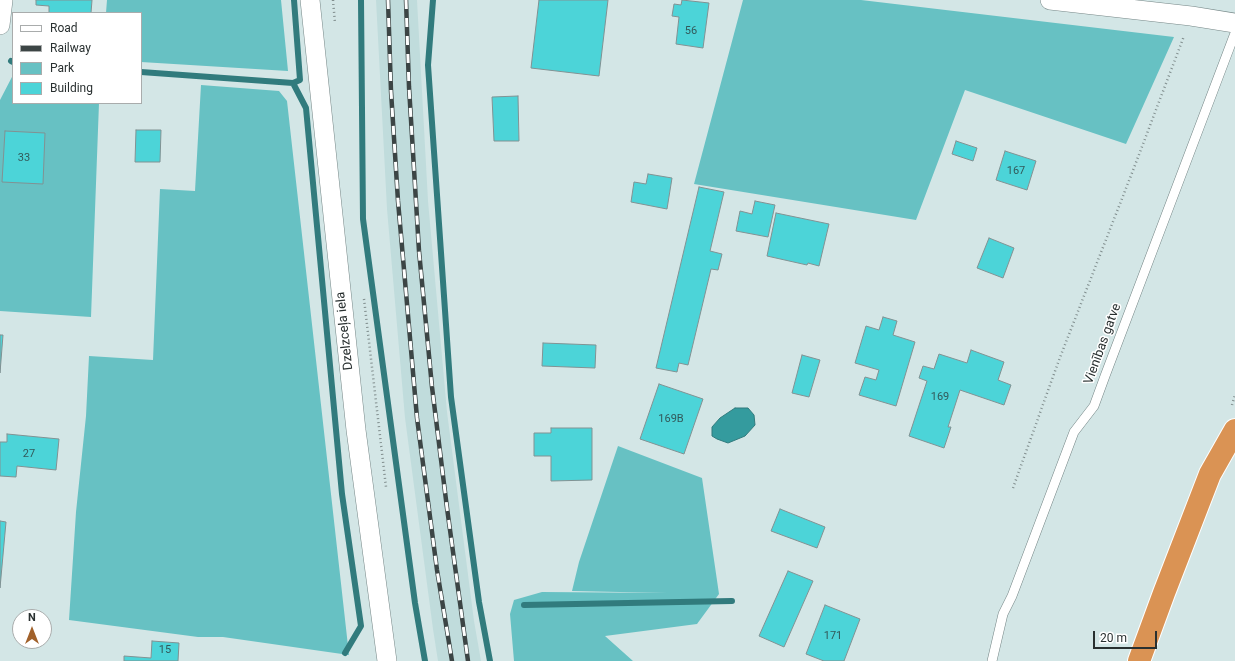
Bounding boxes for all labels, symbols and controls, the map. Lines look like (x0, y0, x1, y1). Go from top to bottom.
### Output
legend (12, 12, 142, 104)
text: Road (50, 21, 78, 35)
house number: 56 (685, 24, 697, 38)
text: Railway (50, 41, 91, 55)
text: Park (50, 61, 74, 75)
text: Building (50, 81, 93, 95)
house number: 33 (18, 151, 30, 165)
house number: 167 (1007, 164, 1025, 178)
street label: Dzelzceļa iela (333, 291, 357, 371)
street label: Vienības gatve (1081, 302, 1125, 386)
house number: 169 (931, 390, 949, 404)
house number: 169B (658, 412, 684, 426)
house number: 27 (23, 447, 35, 461)
north arrow (12, 609, 52, 649)
text: N (28, 611, 36, 624)
scale bar (1095, 623, 1159, 649)
house number: 171 (824, 629, 842, 643)
text: 20 m (1100, 631, 1127, 645)
house number: 15 (159, 643, 171, 657)

